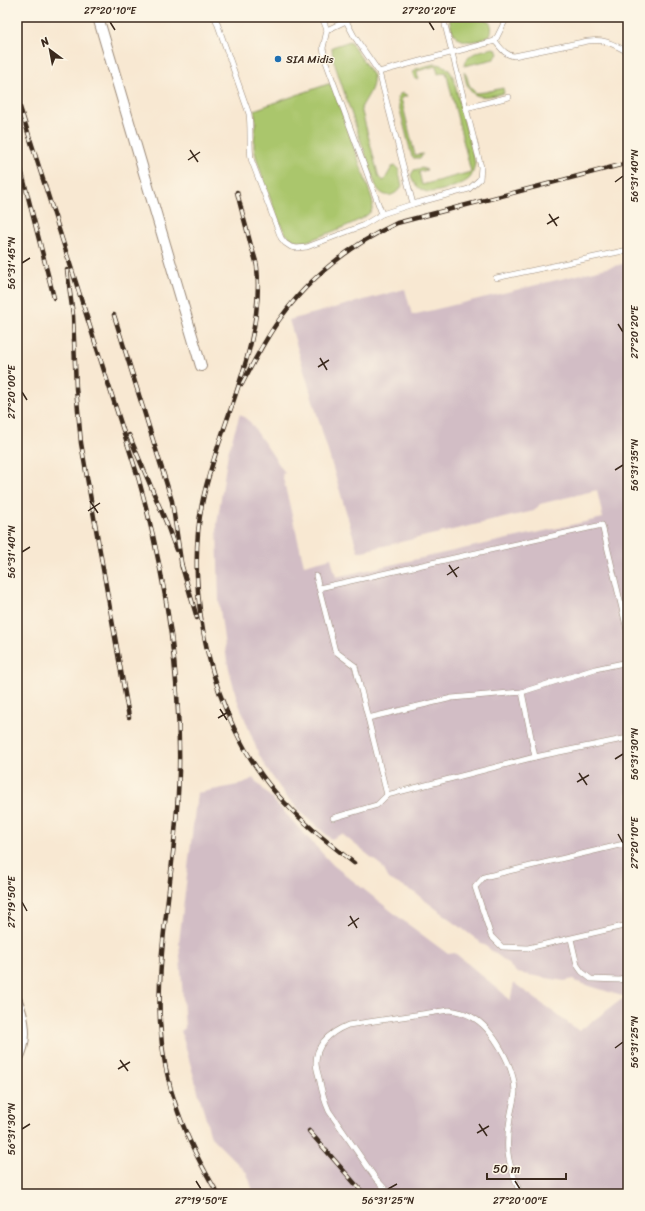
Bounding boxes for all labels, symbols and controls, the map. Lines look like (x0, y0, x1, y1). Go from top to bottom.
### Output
text: 27°20'10"E (84, 2, 137, 20)
text: 27°20'20"E (402, 2, 457, 20)
north arrow (30, 30, 70, 70)
text: N (36, 32, 54, 53)
place label: SIA Midis (286, 50, 335, 69)
marker: SIA Midis (273, 54, 283, 64)
text: 56°31'40"N (626, 149, 644, 203)
text: 56°31'45"N (3, 236, 21, 290)
text: 27°20'20"E (626, 304, 644, 359)
text: 27°20'00"E (3, 364, 21, 419)
text: 56°31'35"N (626, 439, 644, 491)
text: 56°31'40"N (3, 525, 21, 579)
text: 56°31'30"N (626, 728, 644, 780)
text: 27°20'10"E (626, 816, 644, 869)
text: 27°19'50"E (3, 875, 21, 928)
text: 56°31'25"N (626, 1016, 644, 1068)
text: 56°31'30"N (3, 1103, 21, 1155)
scale bar (487, 1155, 566, 1181)
text: 50 m (493, 1158, 520, 1180)
text: 27°19'50"E (175, 1192, 228, 1210)
text: 56°31'25"N (362, 1192, 414, 1210)
text: 27°20'00"E (493, 1192, 548, 1210)

